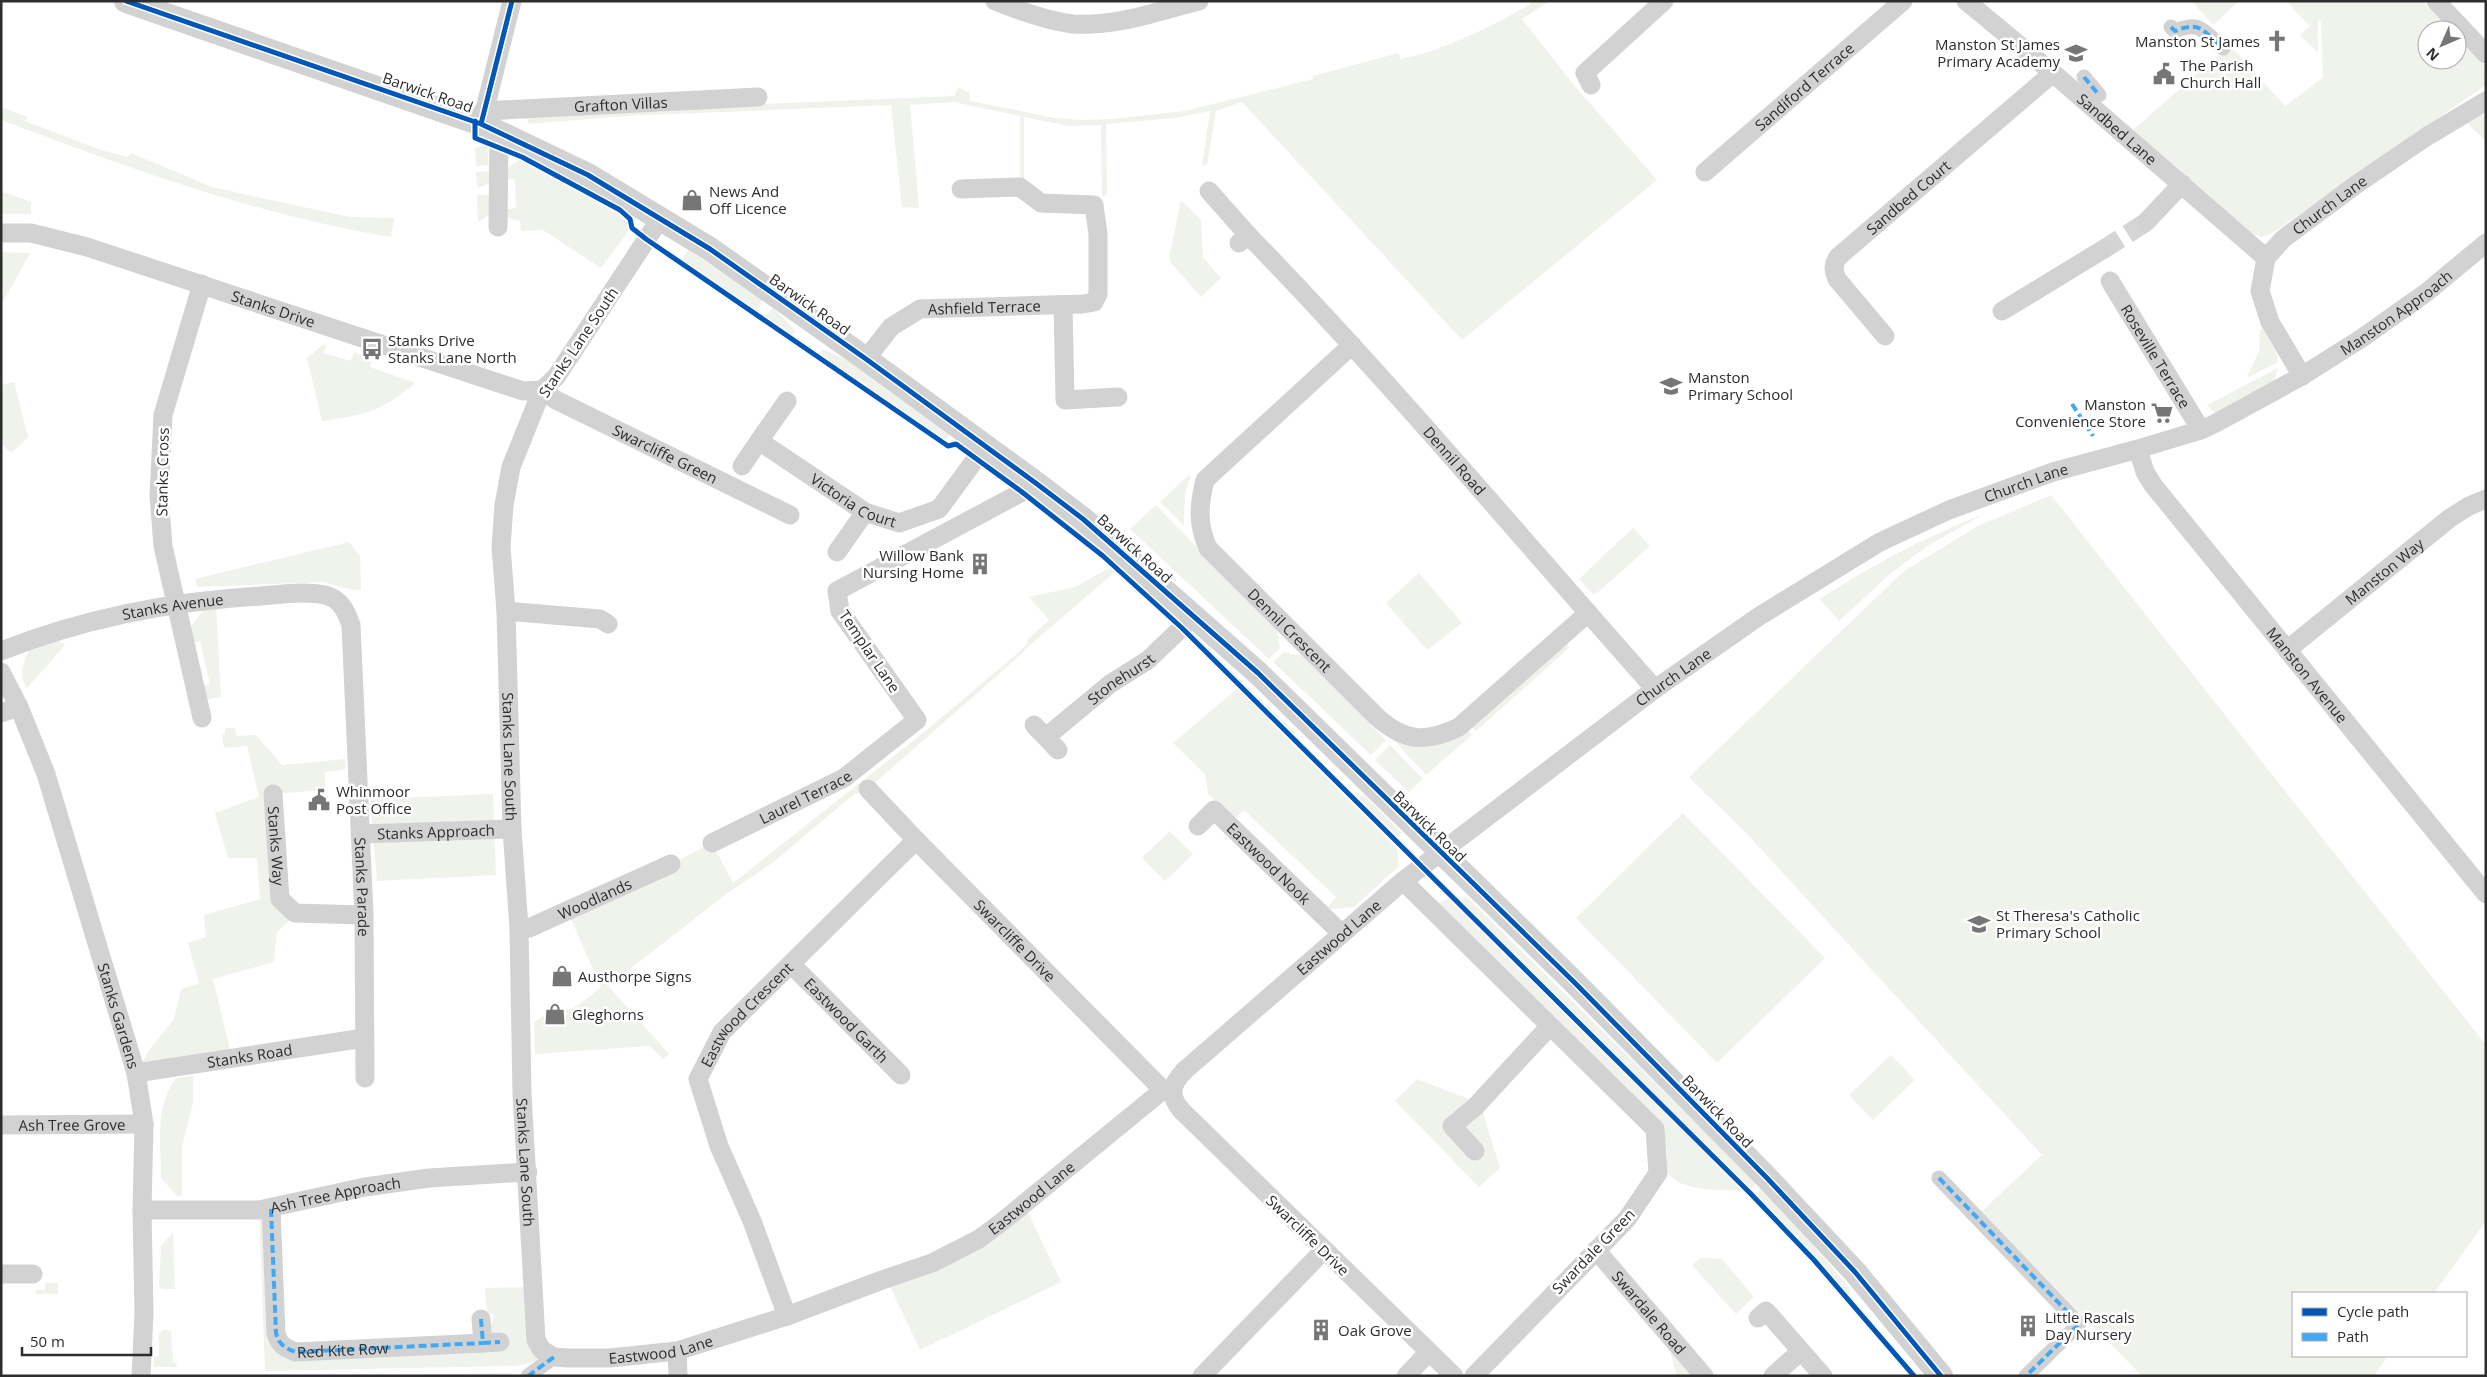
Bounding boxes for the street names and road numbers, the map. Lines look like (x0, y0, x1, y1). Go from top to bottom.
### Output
street label: Sandiford Terrace (1750, 38, 1858, 135)
street label: Barwick Road (380, 67, 476, 117)
street label: Sandbed Lane (2073, 89, 2161, 169)
street label: Grafton Villas (573, 92, 668, 116)
street label: Sandbed Court (1862, 155, 1954, 239)
street label: Church Lane (2288, 170, 2370, 239)
street label: Manston Approach (2336, 265, 2456, 359)
street label: Barwick Road (766, 269, 854, 339)
street label: Stanks Lane South (534, 283, 622, 401)
street label: Stanks Drive (229, 285, 318, 332)
street label: Ashfield Terrace (927, 295, 1041, 319)
street label: Roseville Terrace (2117, 301, 2195, 412)
street label: Swarcliffe Green (609, 419, 721, 488)
street label: Dennil Road (1419, 422, 1490, 499)
street label: Stanks Cross (151, 427, 173, 517)
street label: Church Lane (1981, 458, 2070, 506)
street label: Victoria Court (807, 468, 899, 532)
street label: Barwick Road (1093, 509, 1177, 587)
street label: Manston Way (2341, 533, 2428, 609)
street label: Dennil Crescent (1244, 584, 1336, 676)
street label: Stanks Avenue (120, 589, 224, 624)
street label: Templar Lane (835, 606, 905, 696)
street label: Manston Avenue (2262, 623, 2352, 727)
street label: Church Lane (1631, 643, 1715, 711)
street label: Stonehurst (1083, 649, 1159, 709)
street label: Stanks Lane South (498, 692, 522, 821)
street label: Laurel Terrace (756, 766, 856, 828)
street label: Barwick Road (1389, 786, 1471, 866)
street label: Stanks Way (264, 805, 289, 887)
street label: Eastwood Nook (1223, 818, 1315, 908)
street label: Stanks Approach (377, 820, 495, 843)
street label: Stanks Parade (351, 837, 374, 937)
street label: Woodlands (555, 873, 635, 924)
street label: Swarcliffe Drive (970, 895, 1060, 986)
street label: Eastwood Lane (1292, 895, 1385, 979)
street label: Eastwood Crescent (696, 958, 797, 1070)
street label: Stanks Gardens (93, 960, 144, 1071)
street label: Eastwood Garth (800, 973, 893, 1067)
street label: Stanks Road (206, 1039, 294, 1072)
street label: Barwick Road (1678, 1070, 1758, 1152)
street label: Stanks Lane South (512, 1097, 540, 1227)
street label: Ash Tree Grove (18, 1114, 126, 1135)
street label: Eastwood Lane (984, 1157, 1078, 1239)
street label: Ash Tree Approach (268, 1172, 402, 1217)
street label: Swarcliffe Drive (1262, 1190, 1354, 1280)
street label: Swardale Green (1547, 1204, 1639, 1298)
street label: Swardale Road (1608, 1266, 1691, 1358)
street label: Eastwood Lane (608, 1330, 715, 1368)
street label: Red Kite Row (297, 1338, 389, 1362)

